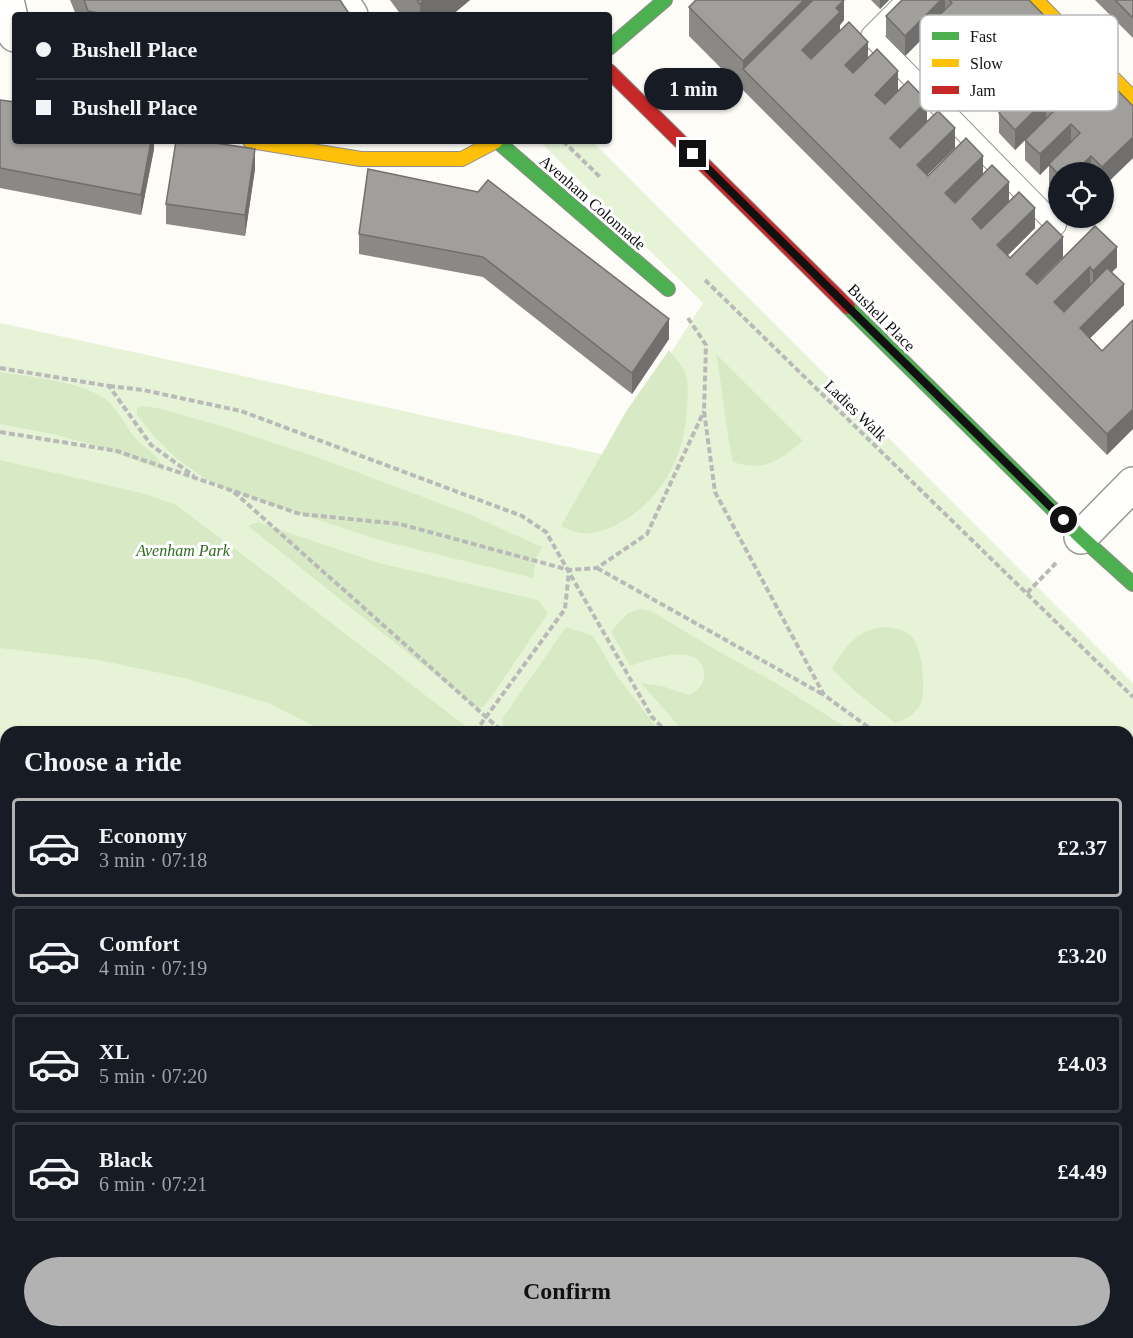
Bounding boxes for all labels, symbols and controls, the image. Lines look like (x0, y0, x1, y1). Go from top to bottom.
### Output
legend (920, 15, 1118, 111)
text: Fast (970, 28, 997, 45)
text: Bushell Place (72, 37, 197, 62)
text: Slow (970, 55, 1003, 72)
callout: 1 min (644, 67, 742, 109)
text: 1 min (669, 78, 718, 100)
text: Jam (970, 82, 996, 99)
text: Bushell Place (72, 95, 197, 120)
route end (679, 140, 706, 167)
street label: Avenham Colonnade (536, 152, 649, 253)
map controls (1048, 162, 1114, 228)
button: locate (1048, 162, 1114, 228)
street label: Bushell Place (845, 280, 919, 354)
street label: Ladies Walk (821, 377, 890, 444)
route start (1050, 506, 1077, 533)
park label: Avenham Park (135, 542, 231, 559)
text: Choose a ride (24, 747, 182, 777)
icon: car (27, 821, 81, 875)
text: Economy (99, 823, 187, 848)
text: £2.37 (1058, 835, 1107, 860)
text: 3 min · 07:18 (99, 849, 207, 871)
icon: car (27, 929, 81, 983)
text: Comfort (99, 931, 180, 956)
text: £3.20 (1058, 943, 1107, 968)
text: 4 min · 07:19 (99, 957, 207, 979)
icon: car (27, 1037, 81, 1091)
text: XL (99, 1039, 130, 1064)
text: £4.03 (1058, 1051, 1107, 1076)
text: 5 min · 07:20 (99, 1065, 207, 1087)
icon: car (27, 1145, 81, 1199)
text: Black (99, 1147, 153, 1172)
text: £4.49 (1058, 1159, 1107, 1184)
text: 6 min · 07:21 (99, 1173, 207, 1195)
button: Confirm (24, 1257, 1110, 1326)

